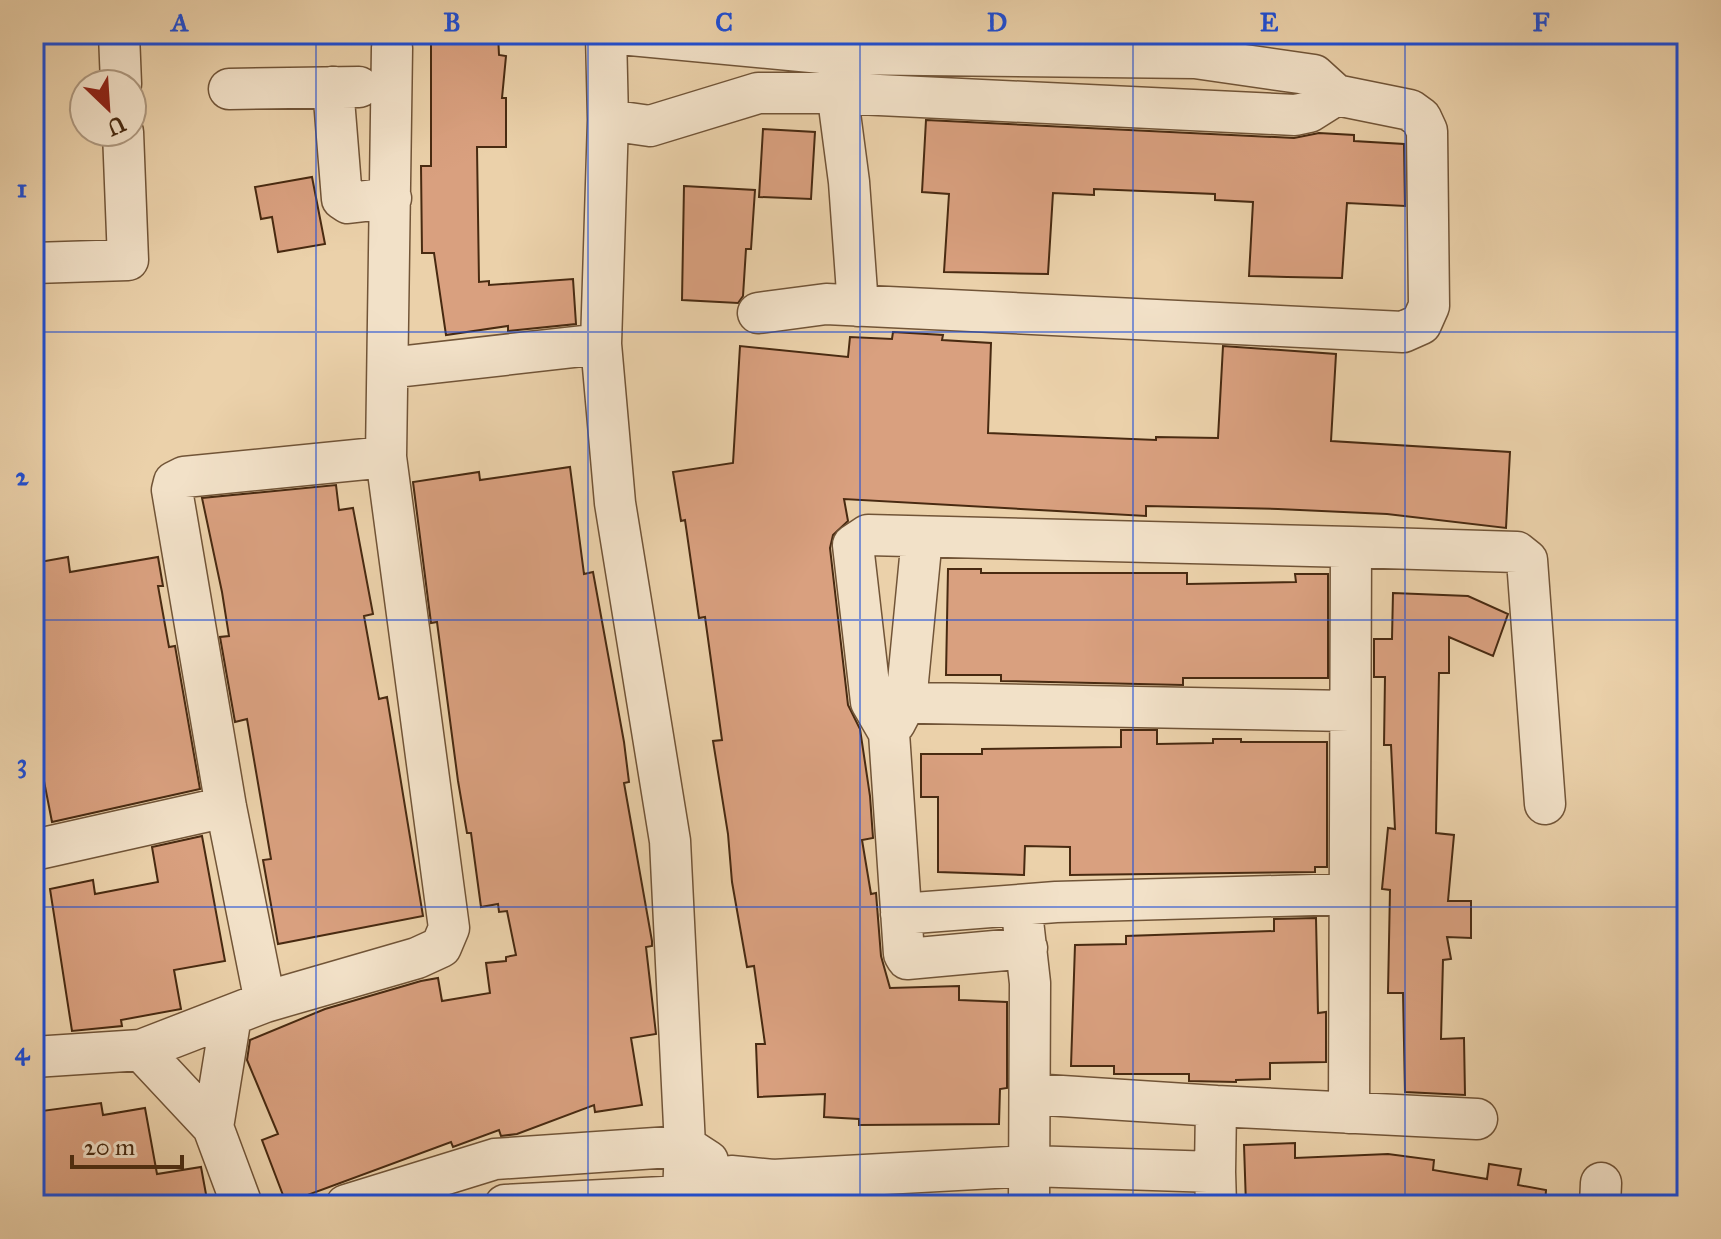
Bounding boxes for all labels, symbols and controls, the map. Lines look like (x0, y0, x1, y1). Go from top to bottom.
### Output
text: A (169, 6, 189, 38)
text: B (443, 6, 461, 38)
text: C (715, 6, 733, 38)
text: D (987, 6, 1007, 38)
text: E (1260, 6, 1279, 38)
text: F (1533, 6, 1550, 38)
north arrow (68, 68, 148, 148)
text: U (102, 110, 130, 142)
text: 1 (17, 172, 27, 204)
text: 2 (16, 460, 30, 492)
text: 3 (17, 747, 27, 779)
text: 4 (15, 1035, 31, 1067)
scale bar (72, 1119, 182, 1169)
text: 20 m (84, 1132, 135, 1162)

